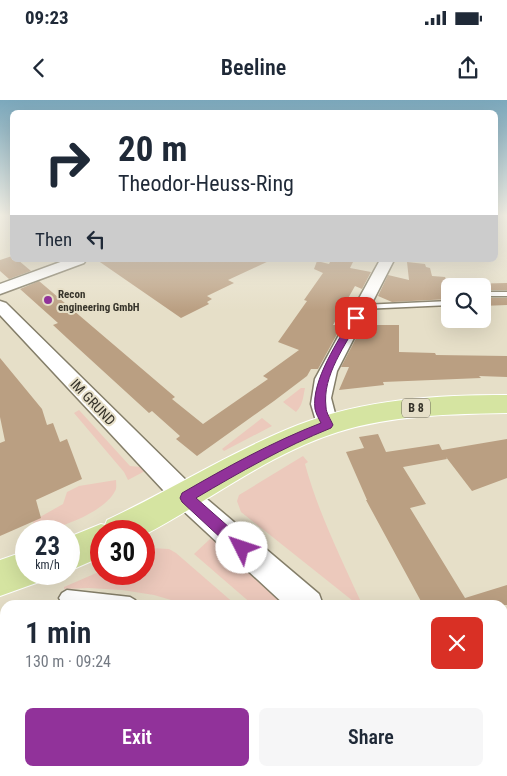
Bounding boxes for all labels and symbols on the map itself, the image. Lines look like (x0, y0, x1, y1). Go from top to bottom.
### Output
place label: Recon engineering GmbH (58, 288, 140, 314)
marker: Recon engineering GmbH (42, 294, 54, 306)
pin (335, 297, 377, 339)
street label: IM GRUND (67, 376, 119, 428)
road number: B 8 (402, 398, 430, 418)
speed limit sign: 30 (90, 520, 155, 585)
position arrow (215, 521, 267, 573)

